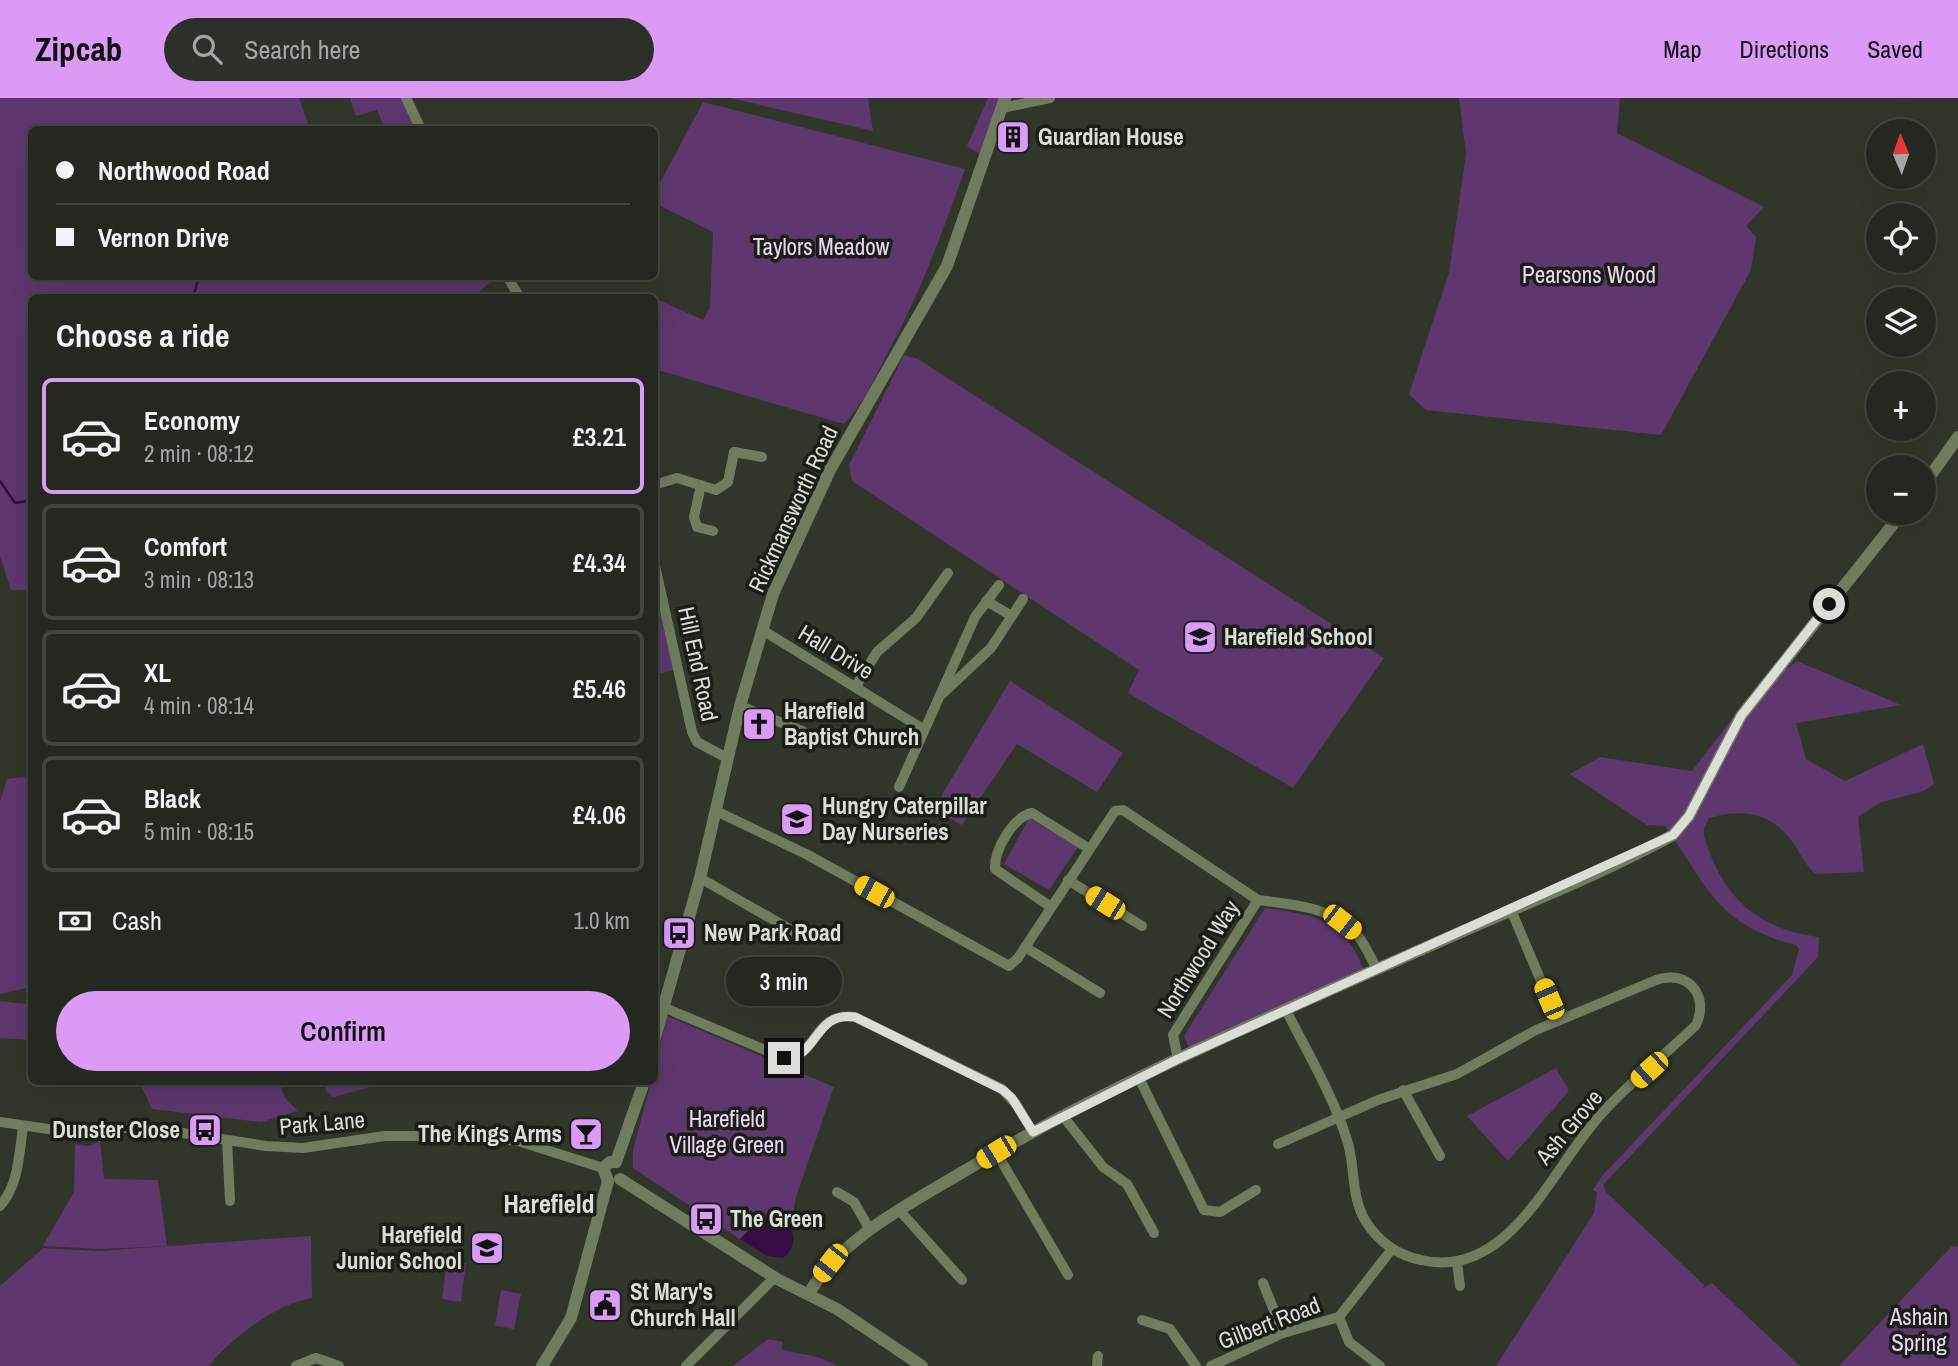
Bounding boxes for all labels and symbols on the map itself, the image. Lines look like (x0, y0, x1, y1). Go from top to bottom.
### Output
building icon: Guardian House (994, 118, 1032, 156)
north arrow (1866, 119, 1936, 189)
place label: Guardian House (1038, 121, 1184, 152)
park label: Taylors Meadow (753, 231, 890, 262)
park label: Pearsons Wood (1522, 259, 1656, 290)
street label: Rickmansworth Road (740, 421, 845, 597)
route start (1813, 588, 1845, 620)
street label: Hill End Road (671, 604, 726, 724)
street label: Hall Drive (793, 617, 880, 686)
school or university icon: Harefield School (1181, 618, 1219, 656)
place label: Harefield School (1224, 621, 1373, 652)
place label: Harefield Baptist Church (784, 695, 919, 752)
church icon: Harefield Baptist Church (740, 705, 778, 743)
place label: Hungry Caterpillar Day Nurseries (822, 790, 987, 847)
school or university icon: Hungry Caterpillar Day Nurseries (778, 800, 816, 838)
car (851, 873, 898, 911)
car (1082, 883, 1129, 923)
street label: Northwood Way (1149, 893, 1246, 1024)
car (1319, 901, 1366, 943)
bus stop icon: New Park Road (660, 914, 698, 952)
place label: New Park Road (704, 917, 841, 948)
callout: 3 min (726, 956, 842, 1006)
car (1532, 976, 1567, 1022)
route end (768, 1042, 800, 1074)
car (1627, 1048, 1672, 1092)
street label: Ash Grove (1527, 1083, 1609, 1172)
street label: Park Lane (278, 1103, 366, 1142)
park label: Harefield Village Green (669, 1103, 785, 1160)
bus stop icon: Dunster Close (186, 1111, 224, 1149)
place label: Dunster Close (52, 1114, 180, 1145)
bar icon: The Kings Arms (567, 1115, 605, 1153)
place label: The Kings Arms (418, 1118, 562, 1149)
car (973, 1132, 1020, 1172)
district label: Harefield (503, 1186, 595, 1221)
bus stop icon: The Green (687, 1200, 725, 1238)
place label: The Green (730, 1203, 823, 1234)
place label: Harefield Junior School (336, 1219, 462, 1276)
school or university icon: Harefield Junior School (468, 1229, 506, 1267)
car (809, 1240, 852, 1286)
place label: St Mary's Church Hall (630, 1276, 736, 1333)
public building icon: St Mary's Church Hall (586, 1286, 624, 1324)
street label: Gilbert Road (1213, 1289, 1324, 1356)
park label: Ashain Spring (1889, 1301, 1948, 1358)

